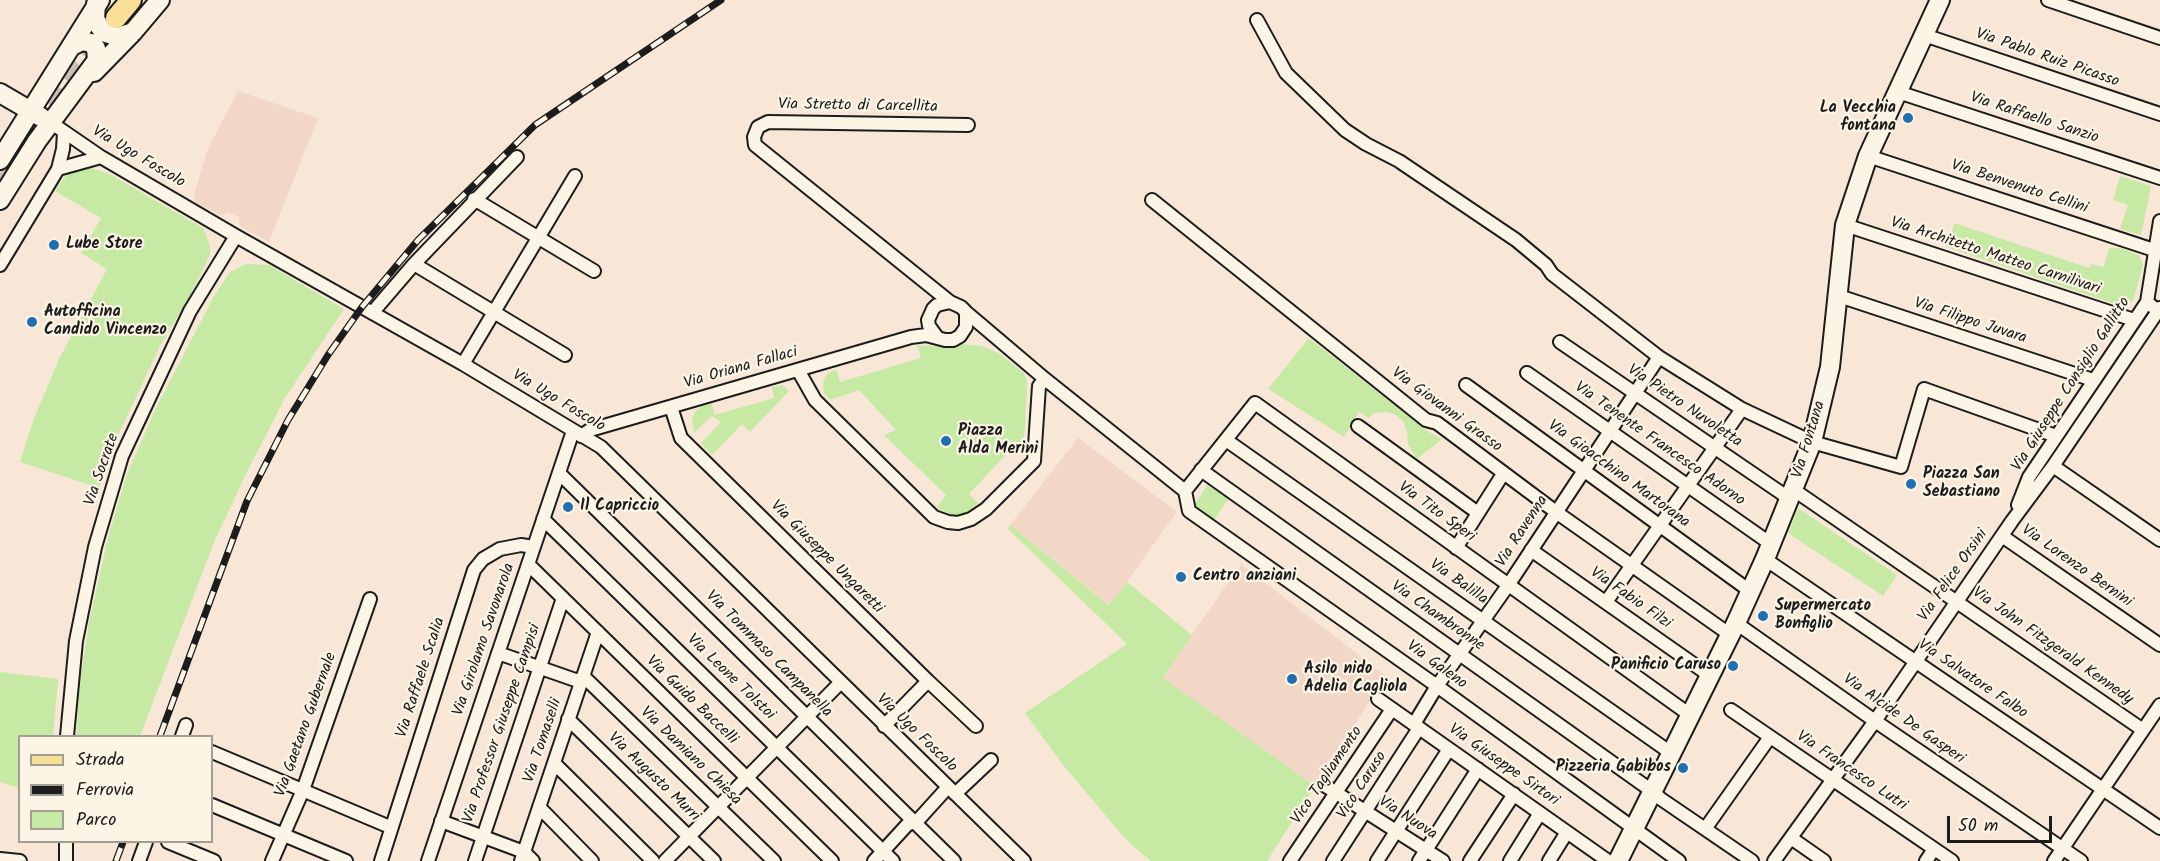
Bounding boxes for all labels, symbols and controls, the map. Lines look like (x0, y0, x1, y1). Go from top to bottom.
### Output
street label: Via Pablo Ruiz Picasso (1973, 25, 2121, 93)
street label: Via Raffaello Sanzio (1967, 89, 2101, 149)
street label: Via Stretto di Carcellita (778, 96, 938, 118)
place label: La Vecchia fontana (1820, 99, 1896, 137)
marker: La Vecchia fontana (1901, 111, 1915, 125)
street label: Via Ugo Foscolo (88, 123, 188, 193)
street label: Via Benvenuto Cellini (1948, 157, 2090, 219)
street label: Via Architetto Matteo Carnilivari (1888, 214, 2102, 300)
place label: Lube Store (66, 235, 142, 255)
marker: Lube Store (47, 238, 61, 252)
street label: Via Giuseppe Consiglio Gallitto (2008, 294, 2136, 476)
street label: Via Filippo Juvara (1911, 295, 2029, 349)
place label: Autofficina Candido Vincenzo (44, 303, 167, 341)
marker: Autofficina Candido Vincenzo (25, 315, 39, 329)
street label: Via Oriana Fallaci (682, 344, 800, 394)
street label: Via Pietro Nuvoletta (1623, 361, 1745, 453)
street label: Via Giovanni Grasso (1387, 364, 1505, 458)
street label: Via Ugo Foscolo (508, 367, 608, 437)
street label: Via Tenente Francesco Adorno (1570, 379, 1748, 511)
street label: Via Fontana (1789, 399, 1831, 481)
street label: Via Gioacchino Martorana (1543, 417, 1693, 533)
place label: Piazza Alda Merini (958, 422, 1038, 460)
street label: Via Socrate (82, 431, 124, 509)
marker: Piazza Alda Merini (939, 434, 953, 448)
place label: Piazza San Sebastiano (1923, 465, 2000, 503)
marker: Piazza San Sebastiano (1904, 477, 1918, 491)
street label: Via Tito Speri (1394, 479, 1478, 547)
street label: Via Ravenna (1493, 493, 1553, 571)
place label: Il Capriccio (580, 497, 659, 517)
street label: Via Giuseppe Ungaretti (765, 497, 887, 619)
marker: Il Capriccio (561, 500, 575, 514)
street label: Via Lorenzo Bernini (2017, 521, 2135, 613)
street label: Via Felice Orsini (1915, 526, 1993, 626)
street label: Via Balilla (1425, 556, 1491, 610)
street label: Via Girolamo Savonarola (450, 561, 520, 719)
street label: Via Fabio Filzi (1586, 564, 1674, 634)
place label: Centro anziani (1193, 567, 1296, 587)
marker: Centro anziani (1174, 570, 1188, 584)
street label: Via Chambronne (1387, 578, 1487, 656)
street label: Via John Fitzgerald Kennedy (1968, 584, 2136, 710)
street label: Via Tommaso Campanella (701, 588, 835, 722)
place label: Supermercato Bonfiglio (1775, 597, 1871, 635)
marker: Supermercato Bonfiglio (1756, 609, 1770, 623)
street label: Via Raffaele Scalia (393, 615, 451, 741)
street label: Via Professor Giuseppe Campisi (460, 622, 546, 826)
street label: Via Leone Tolstoi (682, 631, 778, 725)
street label: Via Salvatore Falbo (1913, 636, 2031, 724)
street label: Via Galeno (1402, 638, 1470, 694)
street label: Via Gaetano Gubernale (272, 650, 342, 800)
street label: Via Guido Baccelli (641, 652, 741, 750)
place label: Panificio Caruso (1611, 656, 1721, 676)
marker: Panificio Caruso (1726, 659, 1740, 673)
place label: Asilo nido Adelia Cagliola (1304, 660, 1407, 698)
street label: Via Alcide De Gasperi (1838, 671, 1968, 769)
marker: Asilo nido Adelia Cagliola (1285, 672, 1299, 686)
street label: Via Ugo Foscolo (872, 691, 960, 777)
street label: Via Tomaselli (521, 696, 567, 786)
street label: Via Damiano Chiesa (635, 704, 745, 810)
street label: Via Giuseppe Sirtori (1444, 721, 1562, 811)
street label: Vico Tagliamento (1288, 723, 1368, 829)
street label: Via Francesco Lutri (1792, 728, 1910, 816)
street label: Via Augusto Murri (603, 729, 703, 827)
legend (18, 735, 213, 843)
text: Strada (76, 746, 124, 775)
street label: Vico Caruso (1334, 748, 1392, 824)
place label: Pizzeria Gabibos (1556, 758, 1671, 778)
marker: Pizzeria Gabibos (1676, 761, 1690, 775)
text: Ferrovia (76, 776, 134, 805)
street label: Via Nuova (1374, 793, 1440, 845)
scale bar (1950, 804, 2055, 842)
text: Parco (76, 806, 116, 835)
text: 50 m (1958, 812, 1998, 841)

